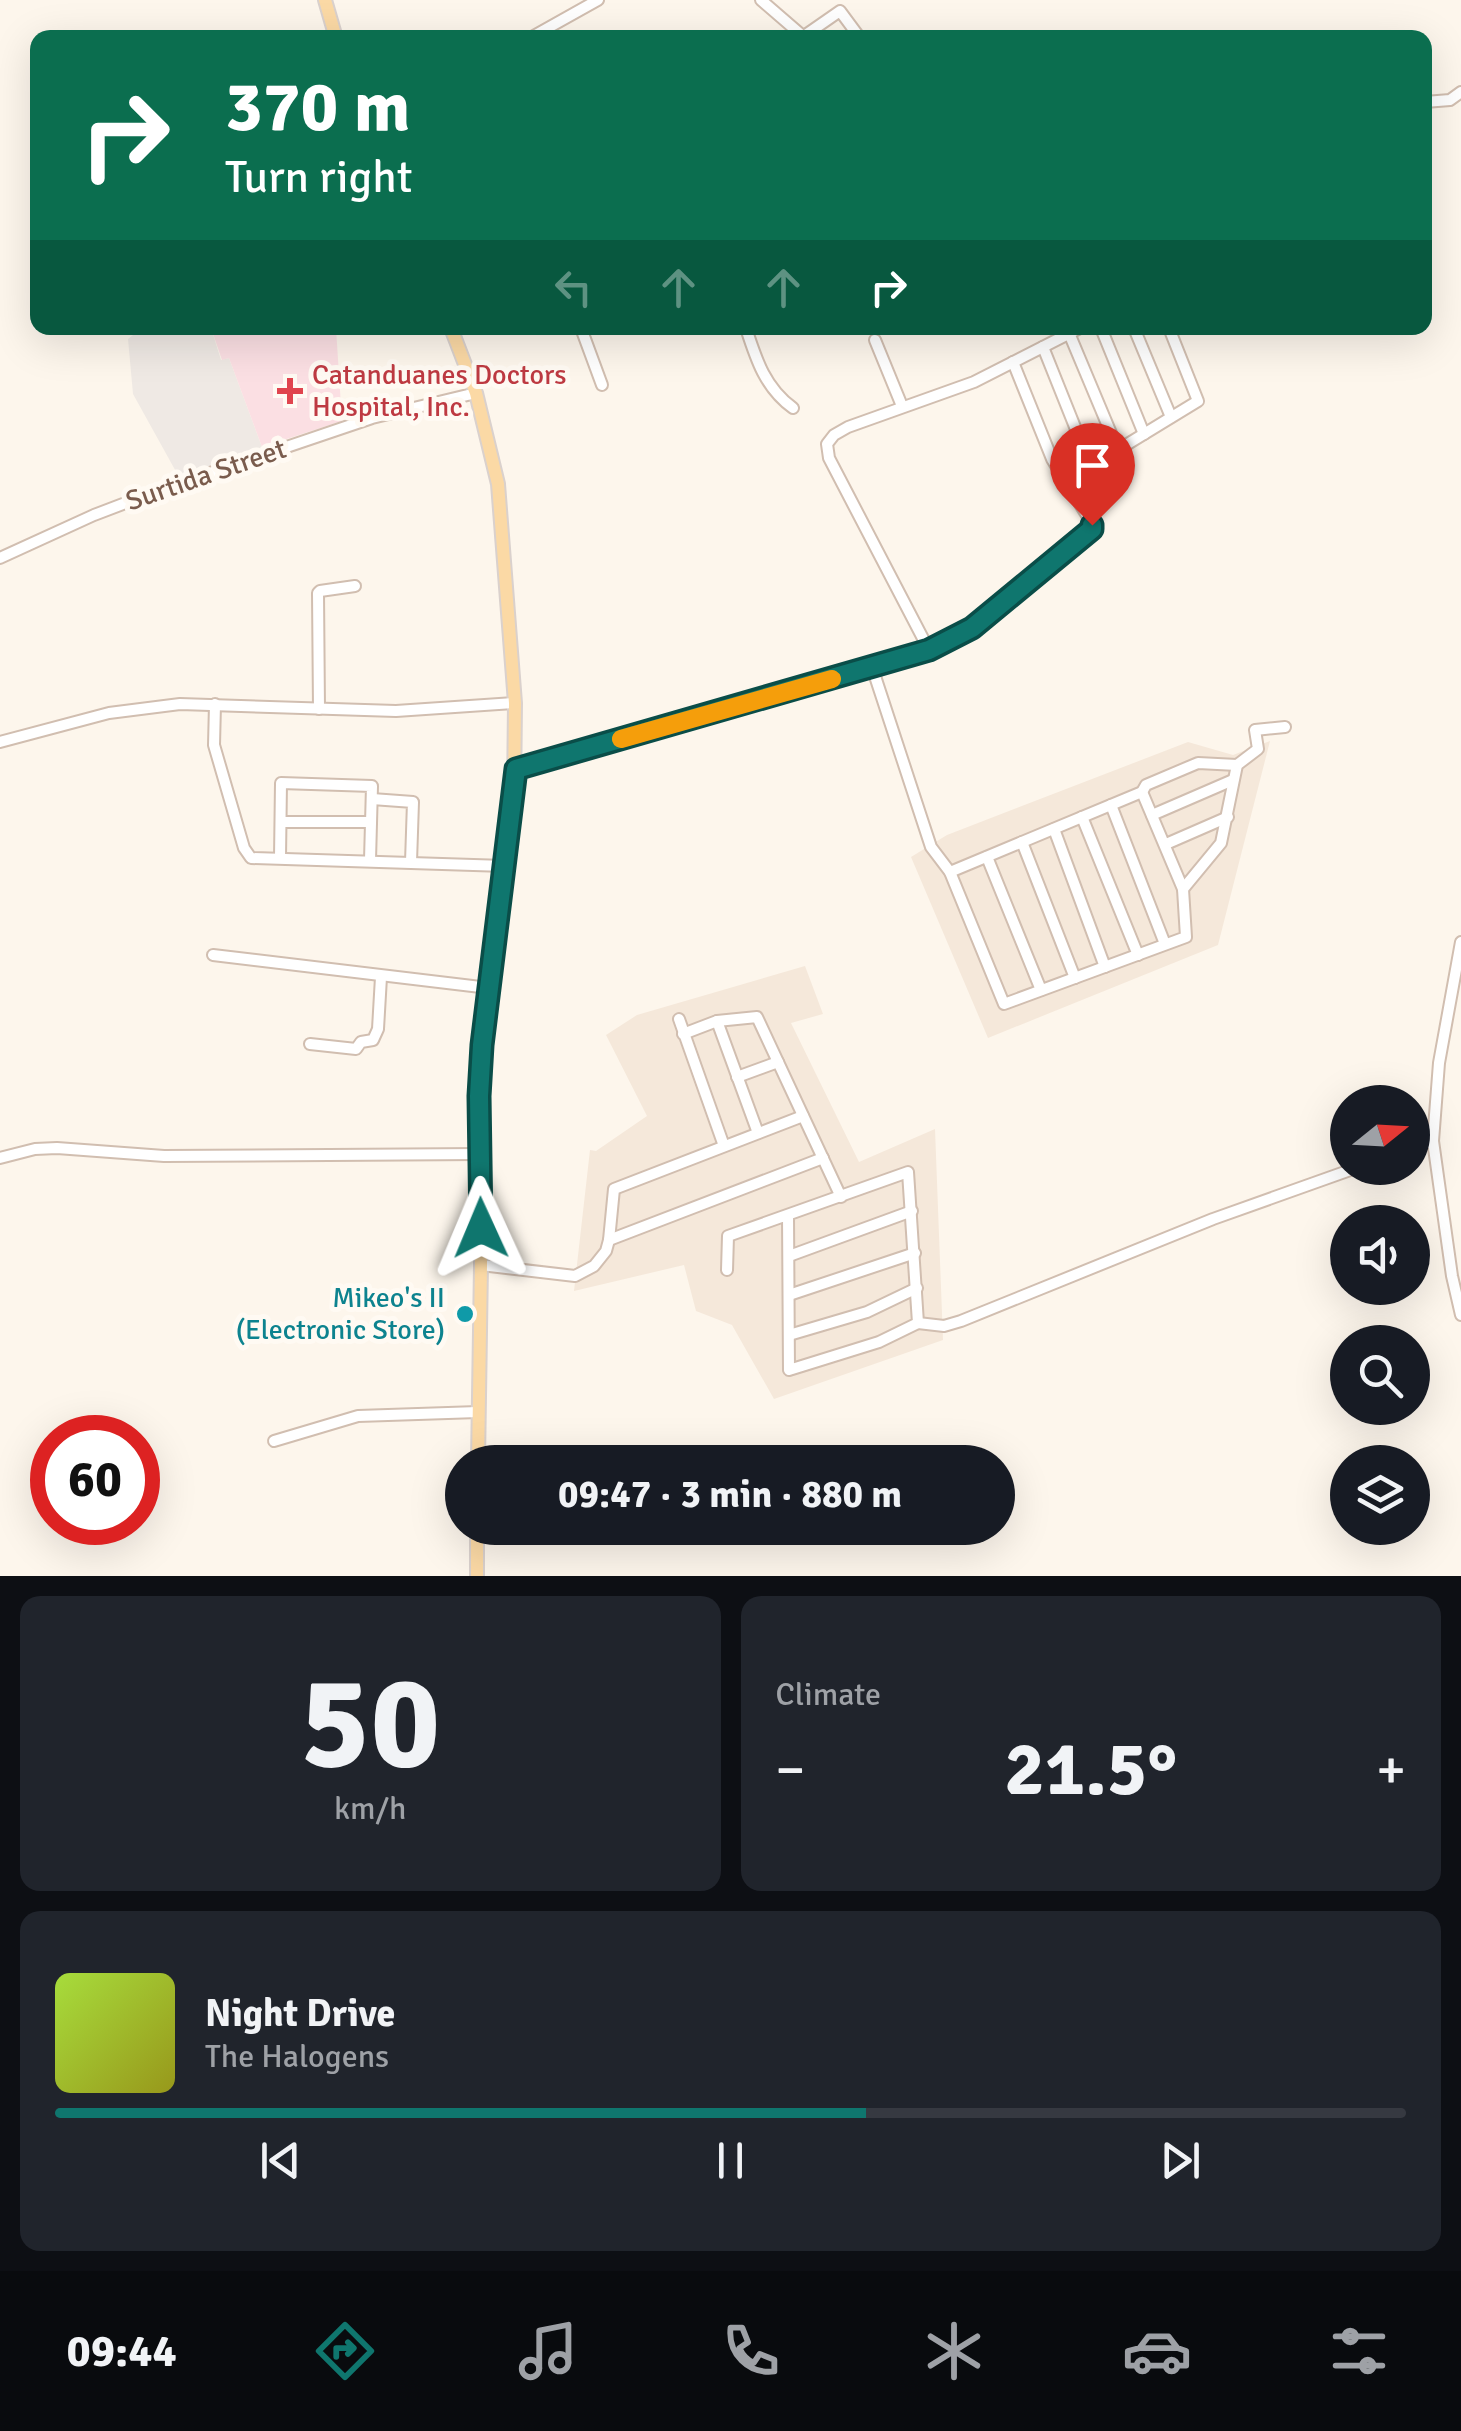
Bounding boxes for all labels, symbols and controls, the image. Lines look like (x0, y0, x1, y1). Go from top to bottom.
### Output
text: 370 m (225, 64, 410, 150)
icon: right (60, 70, 190, 200)
text: Turn right (225, 150, 413, 205)
icon: left (546, 260, 601, 315)
icon: ahead (651, 260, 706, 315)
icon: ahead (756, 260, 811, 315)
icon: right (861, 260, 916, 315)
place label: Catanduanes Doctors Hospital, Inc. (312, 358, 567, 424)
marker: Catanduanes Doctors Hospital, Inc. (277, 378, 303, 404)
pin (1050, 423, 1135, 526)
street label: Surtida Street (121, 432, 291, 518)
icon: arrive (1065, 438, 1120, 493)
north arrow (1330, 1085, 1430, 1185)
map controls (1330, 1085, 1430, 1545)
position arrow (429, 1176, 533, 1280)
button: sound (1330, 1205, 1430, 1305)
place label: Mikeo's II (Electronic Store) (236, 1281, 445, 1347)
marker: Mikeo's II (Electronic Store) (454, 1303, 476, 1325)
button: search (1330, 1325, 1430, 1425)
speed limit sign: 60 (30, 1415, 160, 1545)
button: layers (1330, 1445, 1430, 1545)
text: 09:47 · 3 min · 880 m (558, 1471, 902, 1518)
text: 50 (300, 1644, 440, 1804)
text: Climate (776, 1675, 881, 1714)
text: 21.5° (1004, 1723, 1177, 1816)
text: − (776, 1736, 805, 1804)
text: + (1376, 1736, 1406, 1804)
text: km/h (334, 1789, 406, 1828)
text: Night Drive (205, 1990, 395, 2037)
text: The Halogens (205, 2037, 389, 2076)
icon: previous (253, 2133, 308, 2188)
icon: pause (703, 2133, 758, 2188)
icon: next (1153, 2133, 1208, 2188)
icon: directions (310, 2316, 380, 2386)
icon: music (513, 2316, 583, 2386)
icon: phone (716, 2316, 786, 2386)
icon: climate (919, 2316, 989, 2386)
icon: car (1122, 2316, 1192, 2386)
icon: filters (1324, 2316, 1394, 2386)
text: 09:44 (66, 2324, 177, 2379)

